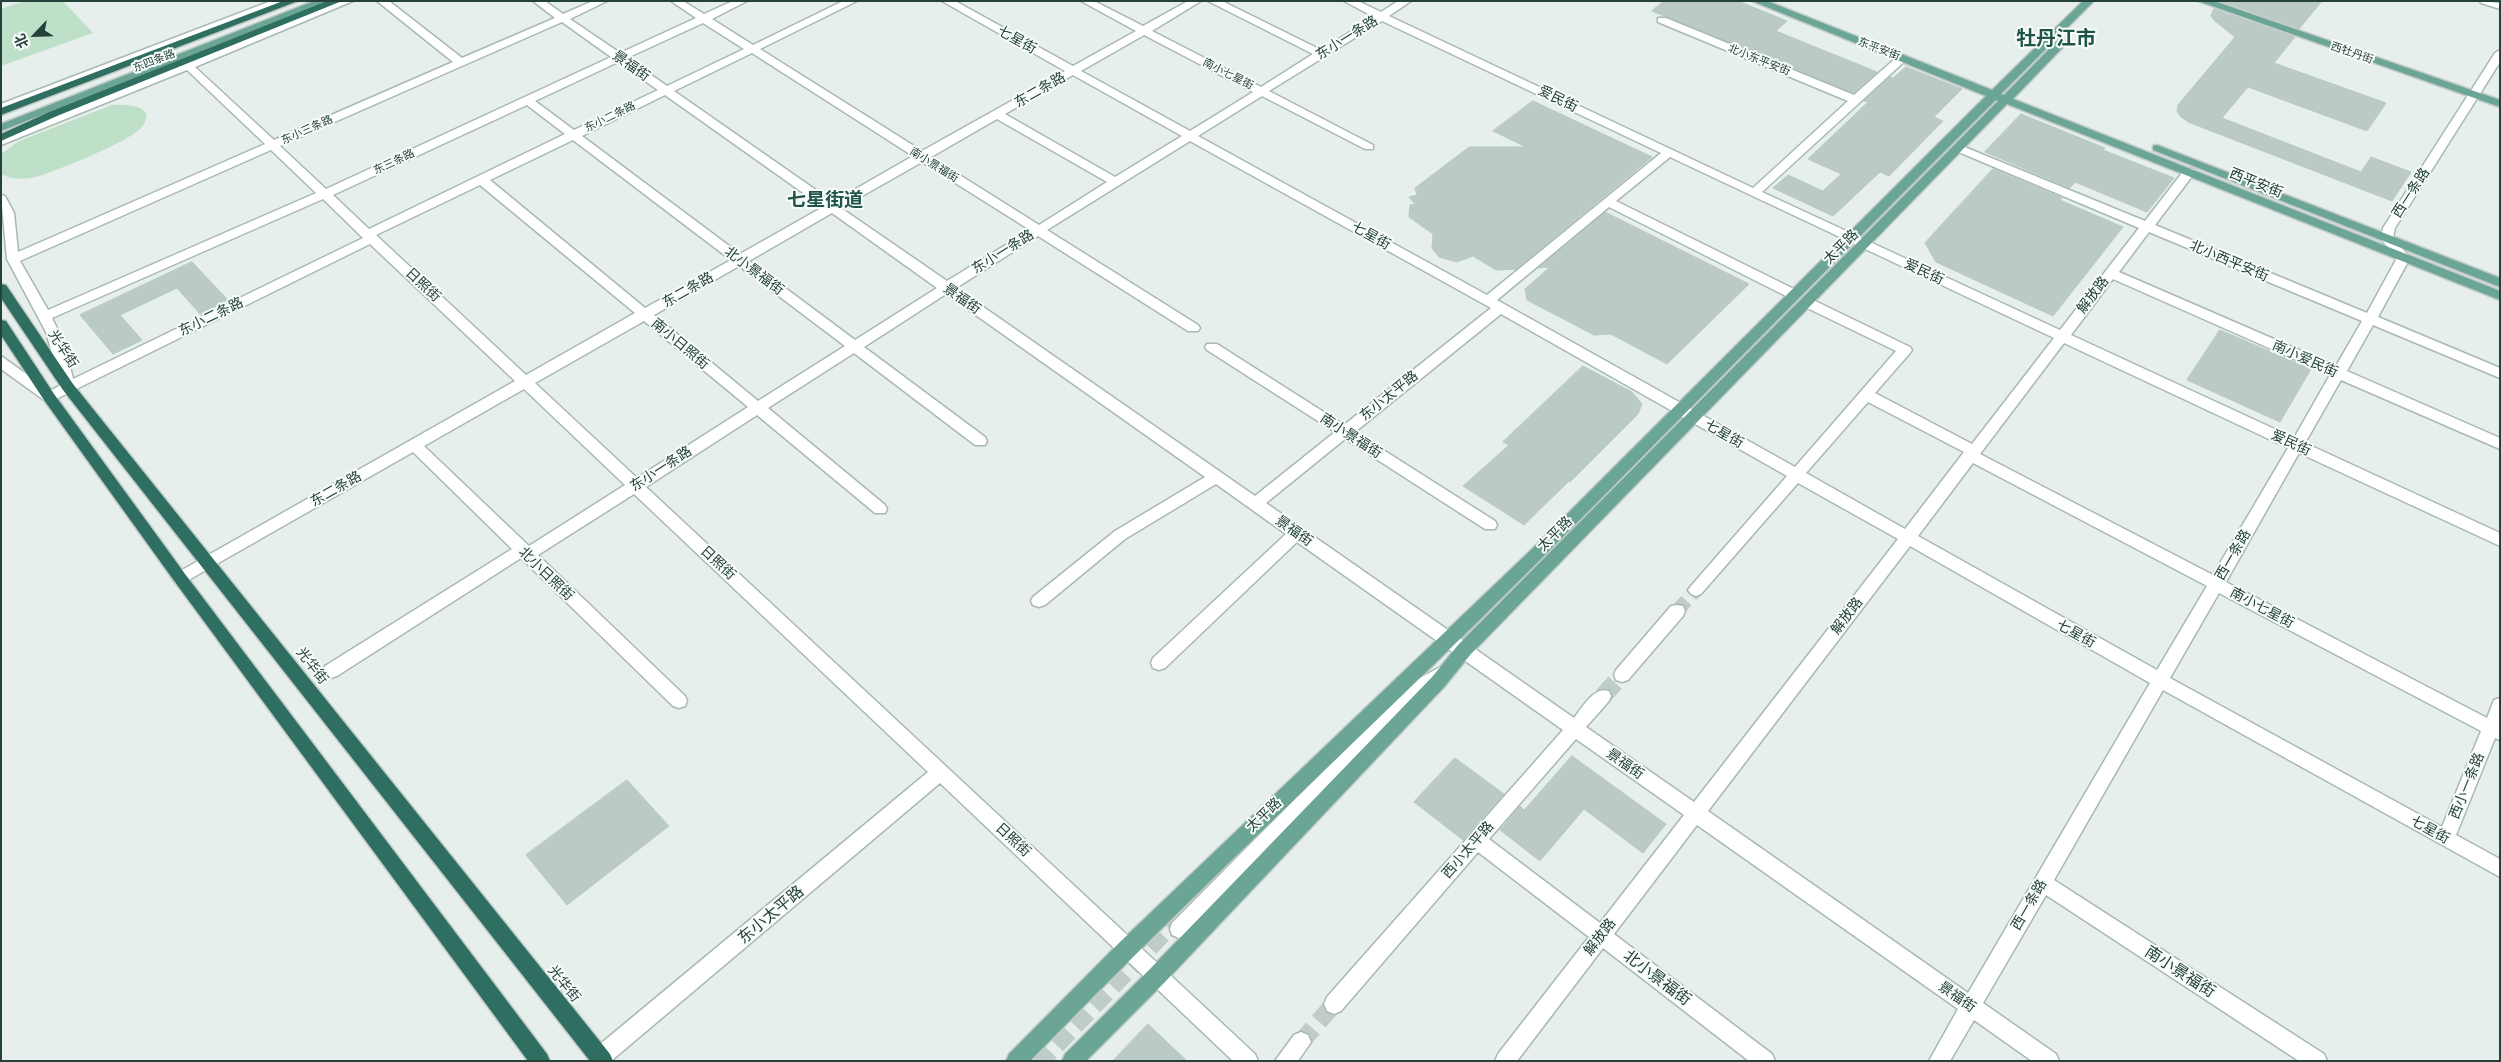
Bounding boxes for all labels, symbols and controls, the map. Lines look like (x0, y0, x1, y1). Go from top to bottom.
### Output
north arrow (10, 10, 60, 60)
street label: 东小一条路 (1313, 12, 1381, 64)
street label: 七星街 (995, 22, 1039, 58)
district label: 牡丹江市 (2016, 27, 2096, 51)
text: 北 (11, 31, 31, 51)
street label: 东平安街 (1856, 35, 1902, 63)
street label: 西牡丹街 (2329, 40, 2375, 66)
street label: 北小东平安街 (1726, 42, 1792, 78)
street label: 东四条路 (131, 47, 177, 75)
street label: 景福街 (609, 47, 653, 85)
street label: 南小七星街 (1201, 56, 1255, 92)
street label: 东二条路 (1012, 69, 1068, 111)
street label: 爱民街 (1535, 82, 1581, 116)
street label: 东小二条路 (582, 99, 638, 135)
street label: 东小三条路 (279, 113, 335, 147)
street label: 南小景福街 (907, 145, 961, 185)
street label: 东三条路 (371, 147, 417, 177)
street label: 西平安街 (2227, 165, 2285, 201)
street label: 西一条路 (2389, 165, 2433, 221)
district label: 七星街道 (787, 189, 863, 211)
street label: 七星街 (1349, 218, 1393, 254)
street label: 东小一条路 (969, 226, 1037, 278)
street label: 太平路 (1820, 226, 1862, 268)
street label: 北小西平安街 (2187, 237, 2271, 285)
street label: 北小景福街 (721, 243, 787, 299)
street label: 爱民街 (1901, 256, 1947, 288)
street label: 日照街 (402, 265, 444, 305)
street label: 东二条路 (660, 269, 716, 311)
street label: 解放路 (2073, 273, 2113, 317)
street label: 景福街 (940, 280, 984, 318)
street label: 东小二条路 (176, 294, 246, 340)
street label: 南小日照街 (648, 315, 712, 373)
street label: 光华街 (45, 327, 81, 371)
street label: 南小爱民街 (2270, 337, 2340, 381)
street label: 东小太平路 (1357, 367, 1421, 425)
street label: 南小景福街 (1317, 410, 1385, 462)
street label: 七星街 (1702, 416, 1746, 452)
street label: 爱民街 (2268, 427, 2314, 459)
street label: 东小一条路 (627, 443, 695, 495)
street label: 东二条路 (308, 468, 364, 510)
street label: 景福街 (1272, 512, 1316, 550)
street label: 太平路 (1534, 513, 1576, 555)
street label: 西一条路 (2212, 527, 2254, 583)
street label: 日照街 (697, 543, 739, 583)
street label: 北小日照街 (515, 544, 577, 604)
street label: 南小七星街 (2227, 584, 2297, 632)
street label: 解放路 (1827, 594, 1867, 638)
street label: 七星街 (2054, 616, 2098, 652)
street label: 光华街 (292, 644, 332, 688)
street label: 景福街 (1603, 745, 1647, 783)
street label: 西小一条路 (2446, 750, 2488, 822)
street label: 太平路 (1243, 794, 1285, 836)
street label: 七星街 (2408, 812, 2452, 848)
street label: 西小太平路 (1439, 818, 1497, 882)
street label: 日照街 (992, 820, 1034, 860)
street label: 西一条路 (2008, 877, 2050, 933)
street label: 东小太平路 (734, 882, 808, 948)
street label: 解放路 (1580, 915, 1620, 959)
street label: 南小景福街 (2141, 942, 2219, 1002)
street label: 北小景福街 (1619, 946, 1695, 1010)
street label: 光华街 (544, 962, 584, 1006)
street label: 景福街 (1935, 978, 1979, 1016)

